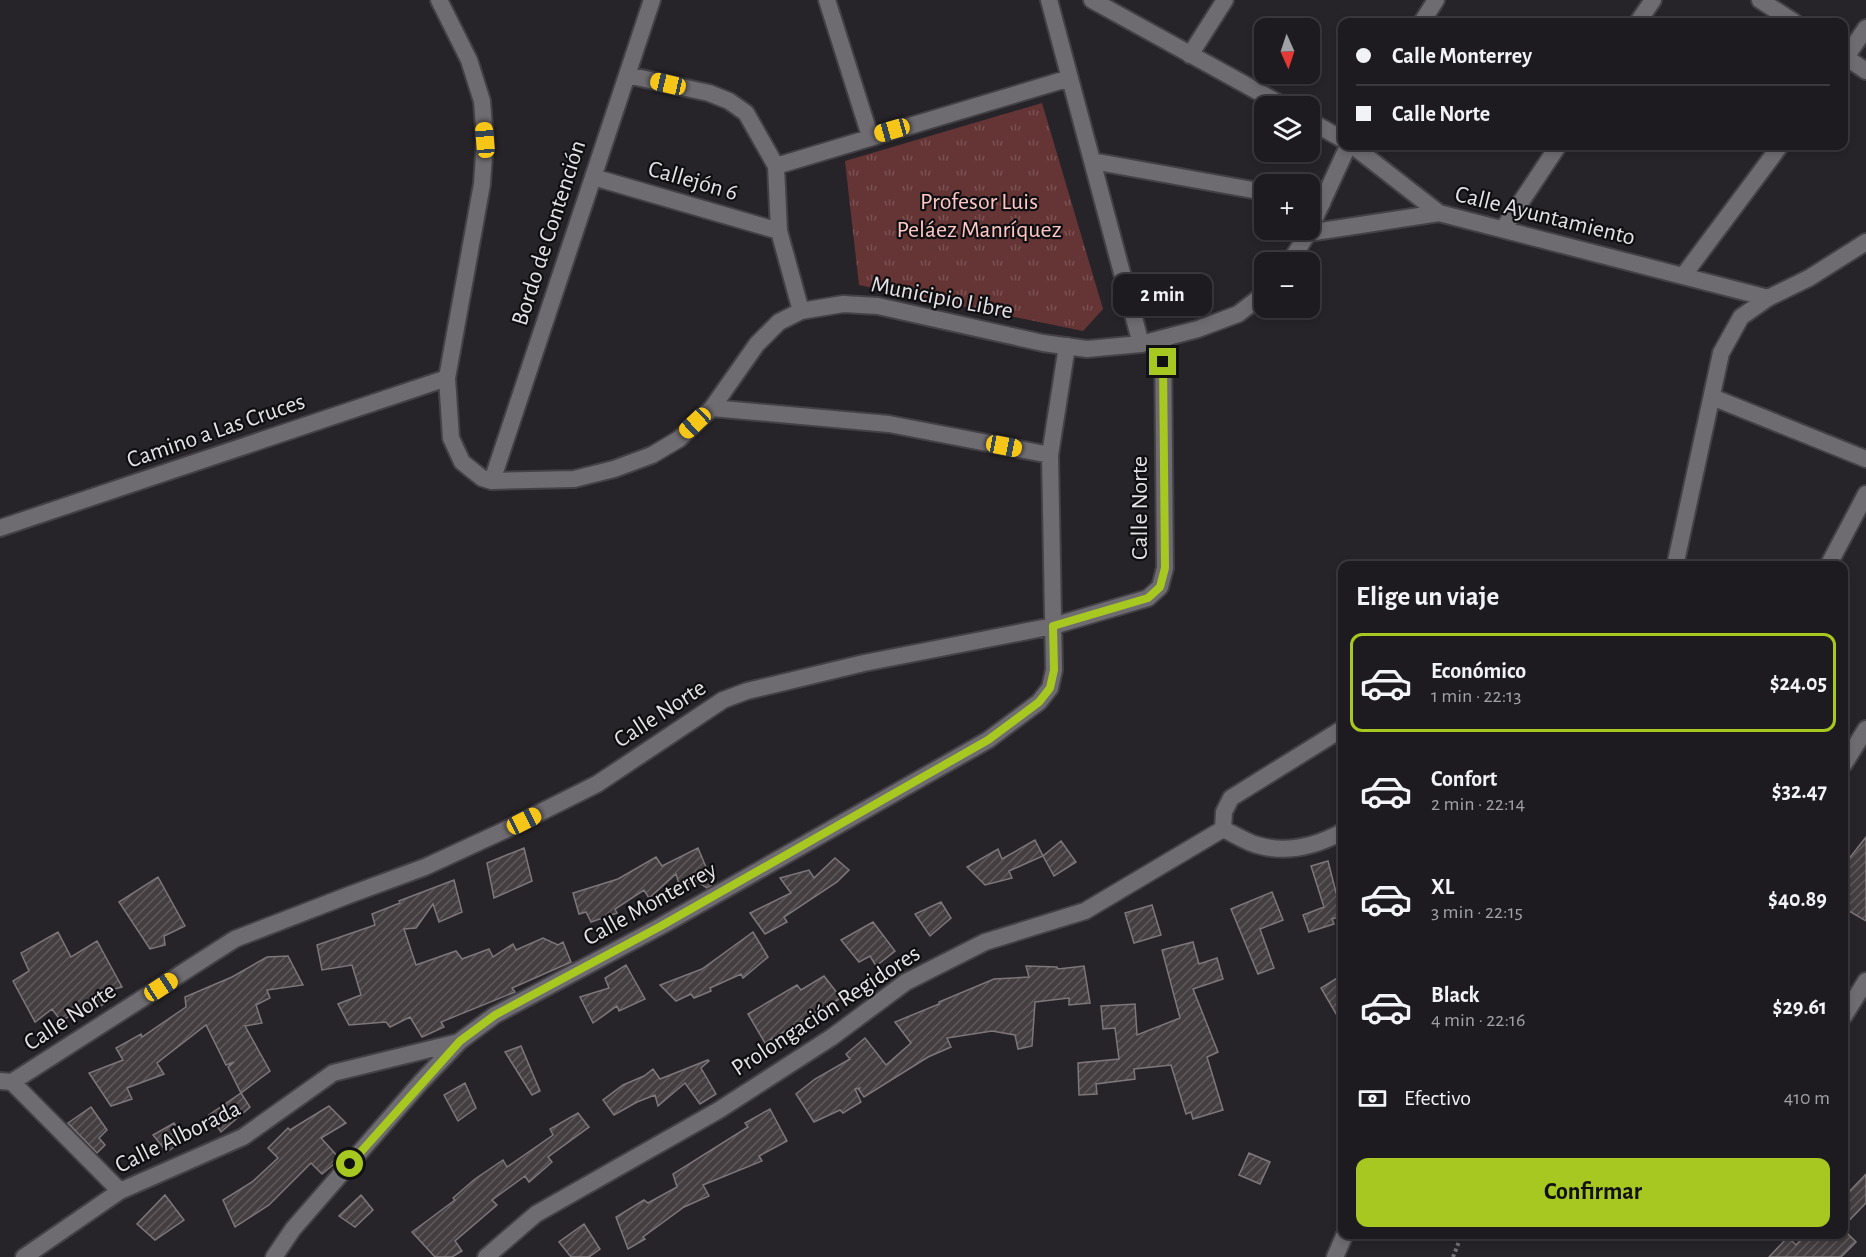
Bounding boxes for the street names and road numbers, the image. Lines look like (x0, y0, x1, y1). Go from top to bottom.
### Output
street label: Bordo de Contención (508, 137, 590, 329)
street label: Callejón 6 (645, 157, 741, 205)
street label: Calle Ayuntamiento (1453, 182, 1637, 250)
street label: Municipio Libre (869, 272, 1015, 324)
street label: Camino a Las Cruces (124, 389, 308, 473)
street label: Calle Norte (1128, 456, 1152, 560)
street label: Calle Norte (610, 676, 710, 752)
street label: Calle Monterrey (579, 858, 721, 950)
street label: Prolongación Regidores (727, 941, 925, 1081)
street label: Calle Norte (20, 979, 120, 1055)
street label: Calle Alborada (112, 1096, 244, 1178)

